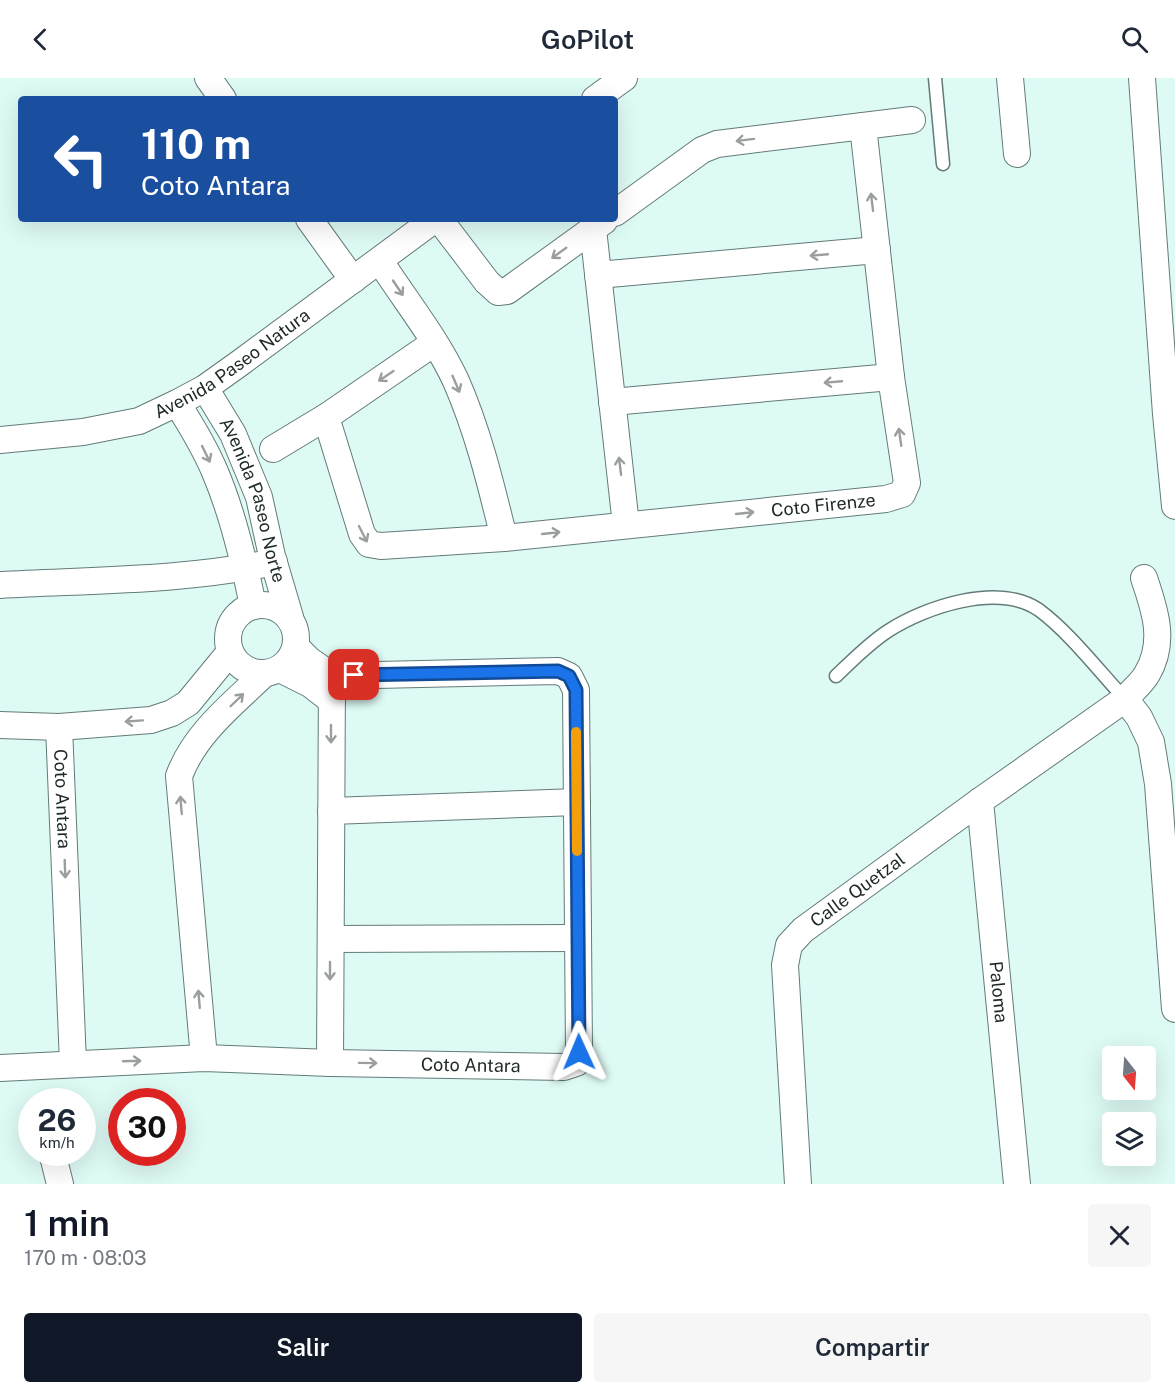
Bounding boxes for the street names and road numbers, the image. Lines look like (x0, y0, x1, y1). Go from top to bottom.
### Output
street label: Avenida Paseo Natura (151, 304, 314, 422)
street label: Avenida Paseo Norte (215, 413, 290, 585)
street label: Coto Firenze (770, 489, 877, 521)
street label: Coto Antara (50, 749, 75, 849)
street label: Calle Quetzal (806, 848, 909, 931)
street label: Paloma (986, 960, 1012, 1024)
street label: Coto Antara (421, 1054, 521, 1076)

